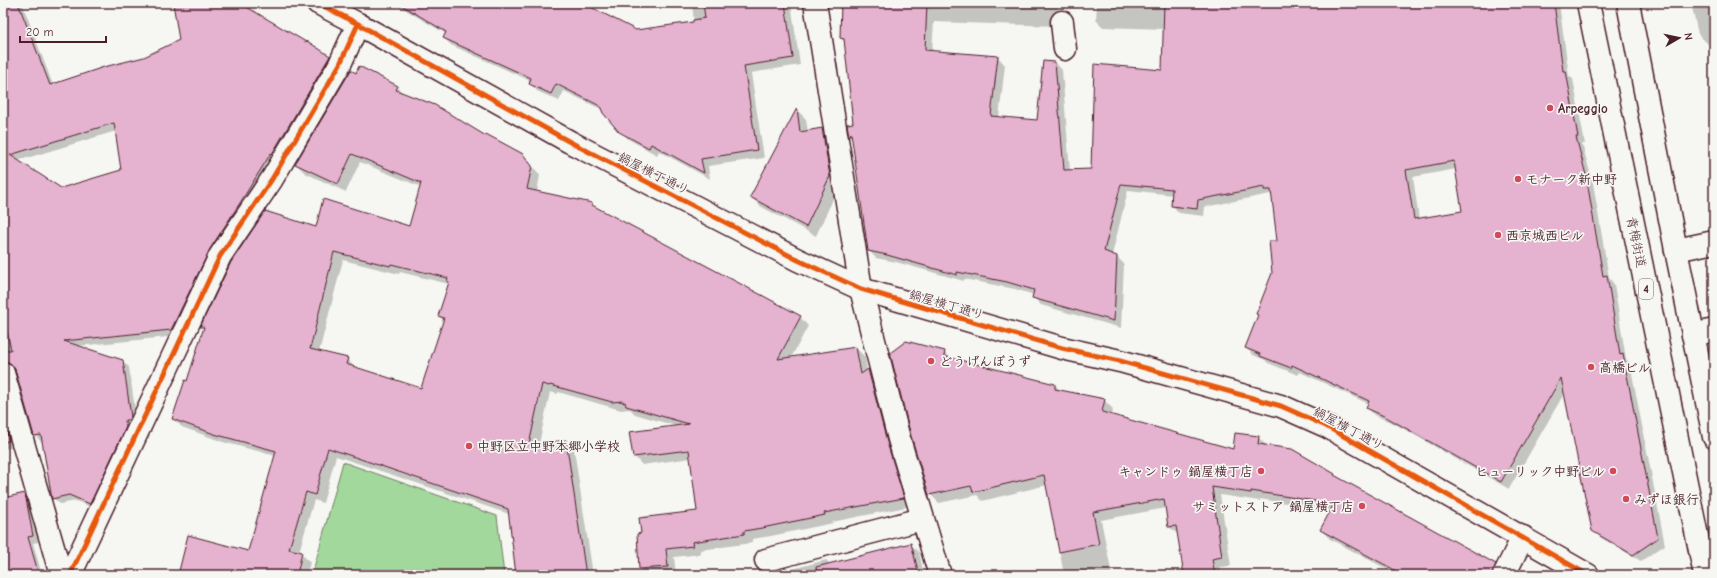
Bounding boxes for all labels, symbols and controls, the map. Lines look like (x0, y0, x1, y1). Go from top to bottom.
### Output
scale bar (20, 18, 106, 44)
north arrow (1659, 18, 1699, 58)
text: 20 m (26, 25, 54, 39)
text: N (1681, 32, 1695, 41)
place label: Arpeggio (1558, 101, 1608, 116)
marker: Arpeggio (1545, 103, 1555, 113)
street label: 鍋屋横丁通り (616, 149, 692, 198)
place label: モナーク新中野 (1526, 172, 1617, 187)
marker: モナーク新中野 (1513, 174, 1523, 184)
street label: 青梅街道 (1624, 215, 1649, 269)
place label: 西京城西ビル (1506, 228, 1584, 243)
marker: 西京城西ビル (1493, 230, 1503, 240)
road number: 4 (1639, 279, 1653, 299)
street label: 鍋屋横丁通り (907, 287, 986, 322)
place label: どうげんぼうず (939, 354, 1031, 369)
marker: どうげんぼうず (926, 356, 936, 366)
place label: 高橋ビル (1599, 360, 1651, 375)
marker: 高橋ビル (1586, 362, 1596, 372)
street label: 鍋屋横丁通り (1311, 404, 1387, 453)
place label: 中野区立中野本郷小学校 (477, 439, 620, 454)
marker: 中野区立中野本郷小学校 (464, 441, 474, 451)
place label: キャンドゥ 鍋屋横丁店 (1118, 464, 1253, 479)
place label: ヒューリック中野ビル (1476, 464, 1605, 479)
marker: キャンドゥ 鍋屋横丁店 (1256, 466, 1266, 476)
marker: ヒューリック中野ビル (1608, 466, 1618, 476)
place label: みずほ銀行 (1634, 492, 1699, 507)
marker: みずほ銀行 (1621, 494, 1631, 504)
place label: サミットストア 鍋屋横丁店 (1192, 499, 1354, 514)
marker: サミットストア 鍋屋横丁店 (1357, 501, 1367, 511)

